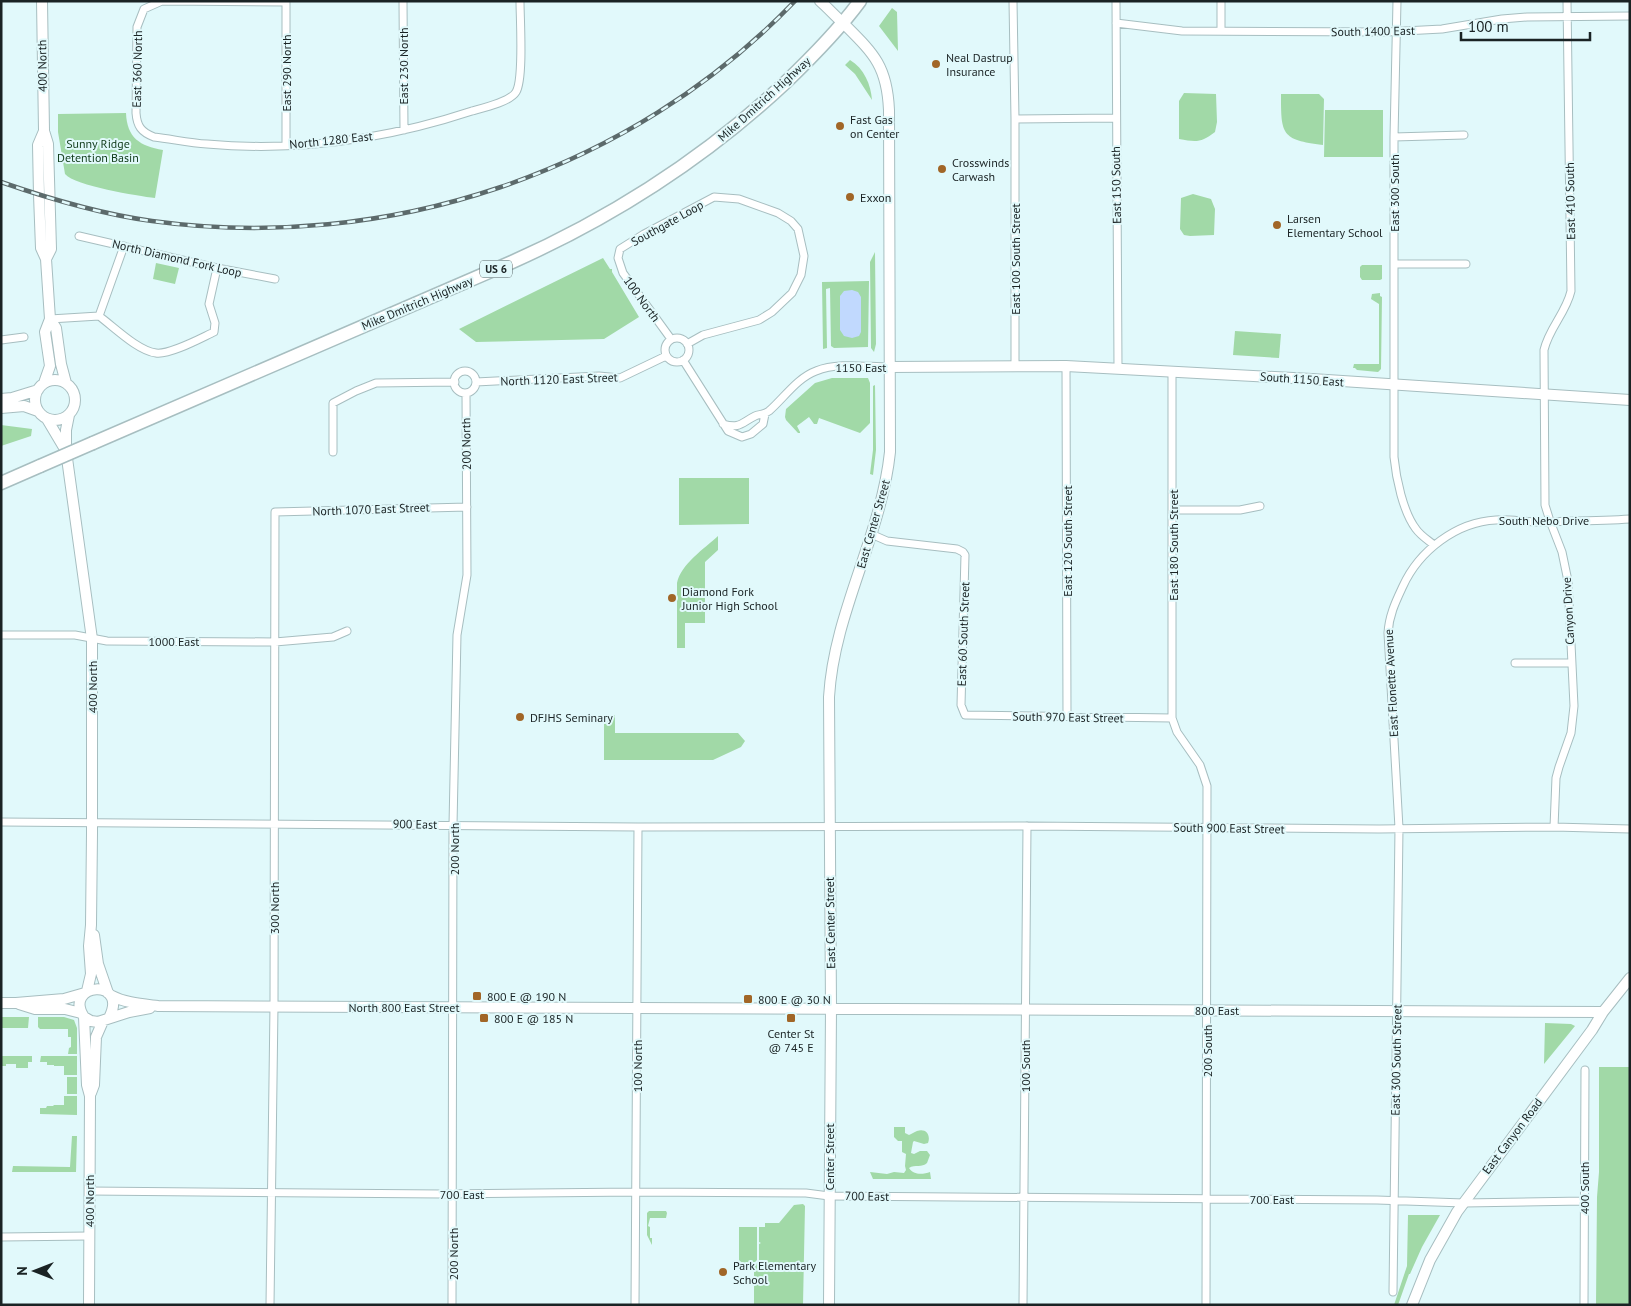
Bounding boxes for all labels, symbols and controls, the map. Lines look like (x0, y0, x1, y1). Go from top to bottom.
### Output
scale bar (1461, 10, 1590, 42)
text: 100 m (1468, 17, 1509, 36)
street label: South 1400 East (1331, 23, 1415, 39)
street label: East 230 North (396, 27, 411, 105)
street label: East 360 North (129, 30, 145, 108)
street label: East 290 North (279, 34, 294, 112)
street label: 400 North (34, 40, 50, 92)
place label: Neal Dastrup Insurance (946, 50, 1013, 79)
street label: Mike Dmitrich Highway (715, 53, 814, 145)
marker: Neal Dastrup Insurance (930, 58, 942, 70)
place label: Fast Gas on Center (850, 112, 899, 141)
marker: Fast Gas on Center (834, 120, 846, 132)
street label: North 1280 East (289, 128, 373, 152)
park label: Sunny Ridge Detention Basin (57, 136, 139, 165)
street label: East 150 South (1108, 146, 1124, 224)
street label: East 300 South (1387, 154, 1402, 232)
place label: Crosswinds Carwash (952, 155, 1009, 184)
street label: East 410 South (1562, 162, 1578, 240)
marker: Crosswinds Carwash (936, 163, 948, 175)
place label: Exxon (860, 190, 891, 205)
marker: Exxon (844, 191, 856, 203)
street label: Southgate Loop (628, 197, 706, 249)
street label: East 100 South Street (1008, 203, 1023, 315)
place label: Larsen Elementary School (1287, 211, 1383, 240)
marker: Larsen Elementary School (1271, 219, 1283, 231)
street label: North Diamond Fork Loop (111, 236, 243, 280)
road number: US 6 (480, 260, 512, 278)
street label: Mike Dmitrich Highway (359, 273, 475, 333)
street label: 100 North (621, 273, 663, 325)
street label: 1150 East (836, 360, 886, 375)
street label: North 1120 East Street (500, 369, 618, 389)
street label: South 1150 East (1260, 369, 1344, 389)
street label: 200 North (458, 418, 474, 470)
street label: East Center Street (853, 478, 893, 570)
street label: East 120 South Street (1060, 485, 1075, 597)
street label: East 180 South Street (1166, 489, 1181, 601)
street label: North 1070 East Street (312, 499, 430, 519)
street label: South Nebo Drive (1499, 513, 1589, 528)
street label: Canyon Drive (1559, 577, 1577, 645)
street label: East 60 South Street (954, 581, 972, 687)
place label: Diamond Fork Junior High School (681, 584, 778, 613)
marker: Diamond Fork Junior High School (666, 592, 678, 604)
street label: East Flonette Avenue (1381, 629, 1401, 737)
street label: 1000 East (149, 634, 199, 649)
street label: 400 North (85, 661, 100, 713)
street label: South 970 East Street (1012, 709, 1124, 725)
place label: DFJHS Seminary (530, 710, 613, 725)
marker: DFJHS Seminary (514, 711, 526, 723)
street label: 900 East (393, 816, 437, 832)
street label: South 900 East Street (1173, 820, 1285, 836)
street label: 200 North (447, 823, 462, 875)
street label: East Center Street (822, 877, 838, 969)
street label: 300 North (267, 882, 282, 934)
place label: 800 E @ 190 N (487, 989, 566, 1004)
marker: 800 E @ 190 N (471, 990, 483, 1002)
place label: 800 E @ 30 N (758, 992, 831, 1007)
marker: 800 E @ 30 N (742, 993, 754, 1005)
street label: North 800 East Street (349, 1000, 459, 1015)
street label: 800 East (1195, 1003, 1239, 1018)
street label: East 300 South Street (1388, 1004, 1404, 1116)
place label: 800 E @ 185 N (494, 1011, 573, 1026)
marker: 800 E @ 185 N (478, 1012, 490, 1024)
marker: Center St @ 745 E (785, 1012, 797, 1024)
street label: 200 South (1200, 1025, 1215, 1077)
place label: Center St @ 745 E (768, 1026, 814, 1055)
street label: 100 North (630, 1040, 645, 1092)
street label: 100 South (1018, 1040, 1033, 1092)
street label: East Canyon Road (1479, 1095, 1545, 1177)
street label: Center Street (822, 1123, 837, 1191)
street label: 400 South (1577, 1162, 1592, 1214)
street label: 400 North (82, 1175, 97, 1227)
street label: 700 East (440, 1187, 484, 1202)
street label: 700 East (845, 1188, 889, 1204)
street label: 700 East (1250, 1192, 1294, 1207)
street label: 200 North (446, 1228, 461, 1280)
north arrow (10, 1246, 60, 1296)
place label: Park Elementary School (733, 1258, 816, 1287)
text: N (13, 1266, 31, 1276)
marker: Park Elementary School (717, 1266, 729, 1278)

